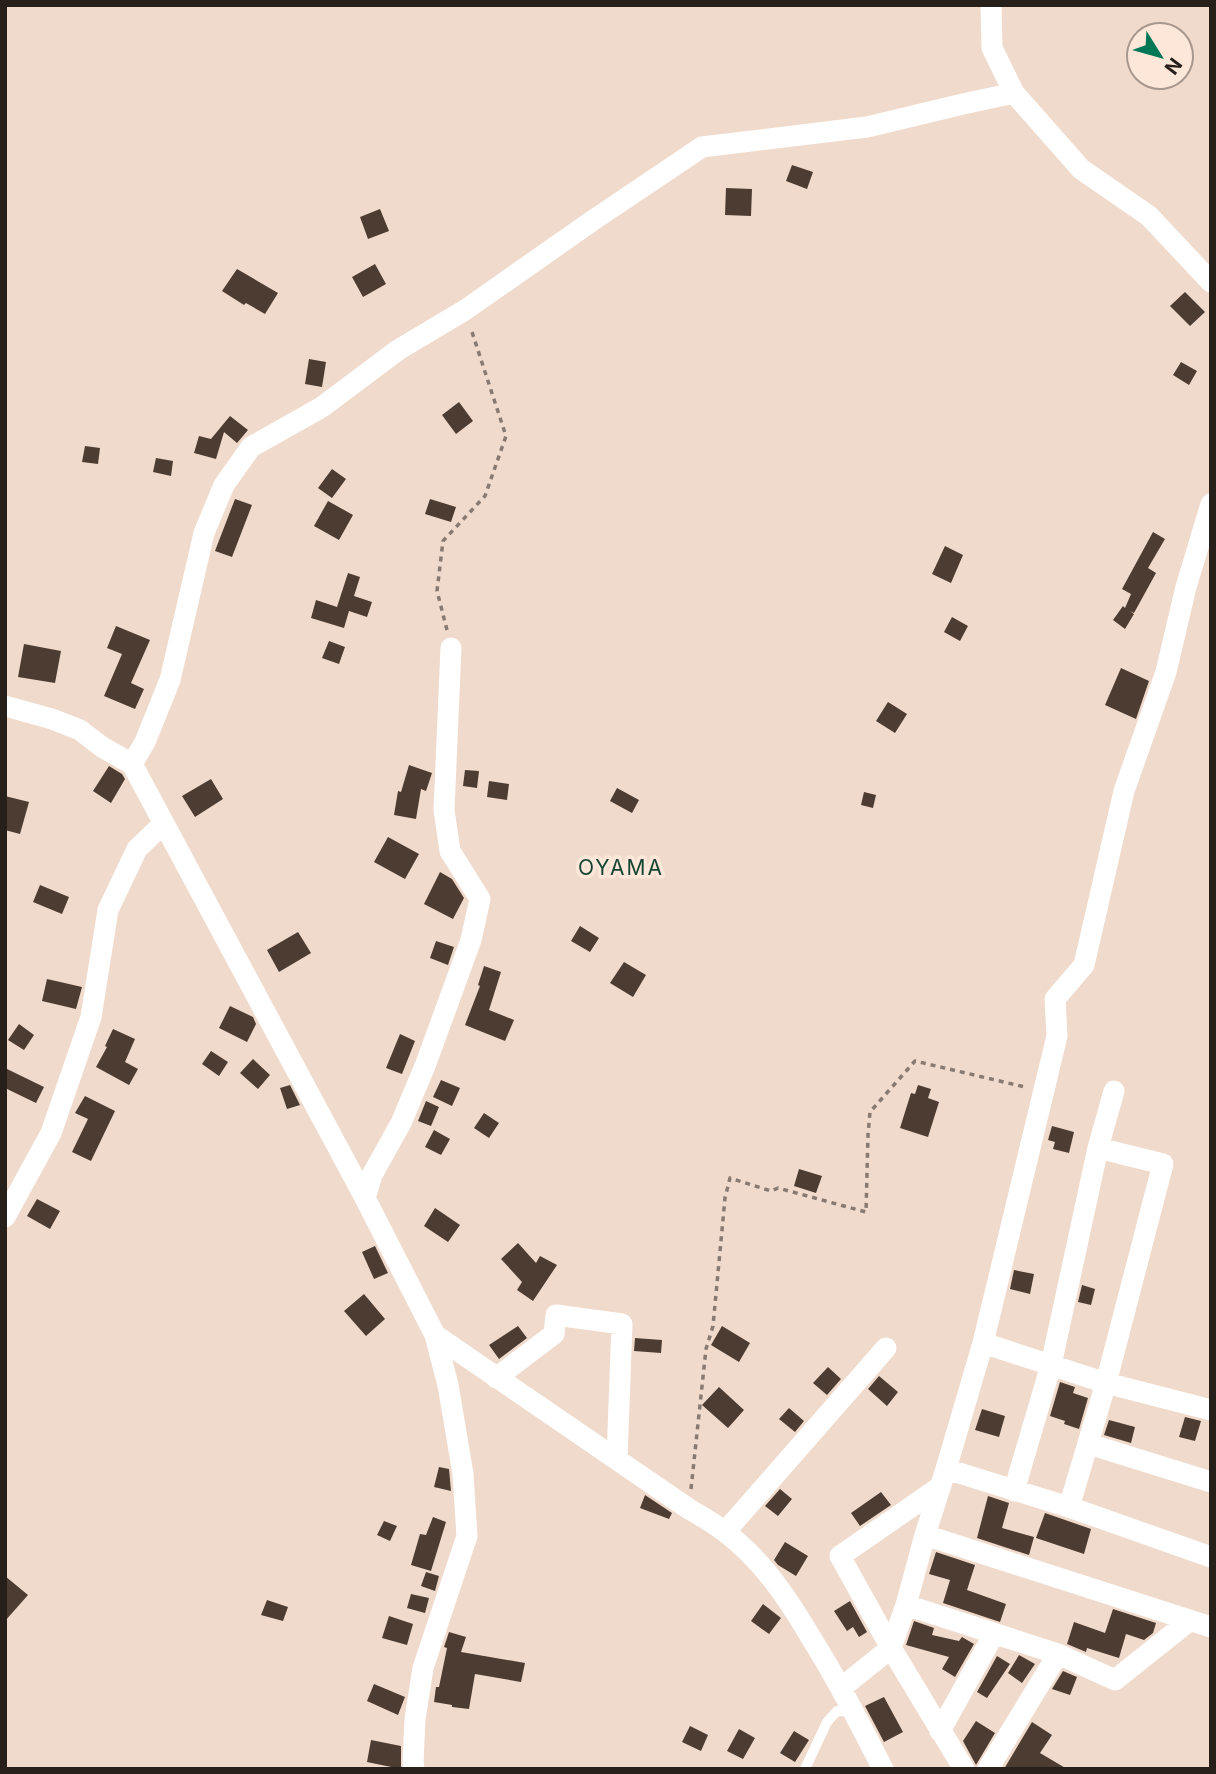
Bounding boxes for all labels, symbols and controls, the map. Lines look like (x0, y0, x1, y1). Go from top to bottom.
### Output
north arrow (1125, 21, 1195, 91)
text: N (1160, 53, 1187, 79)
district label: OYAMA (578, 855, 664, 880)

